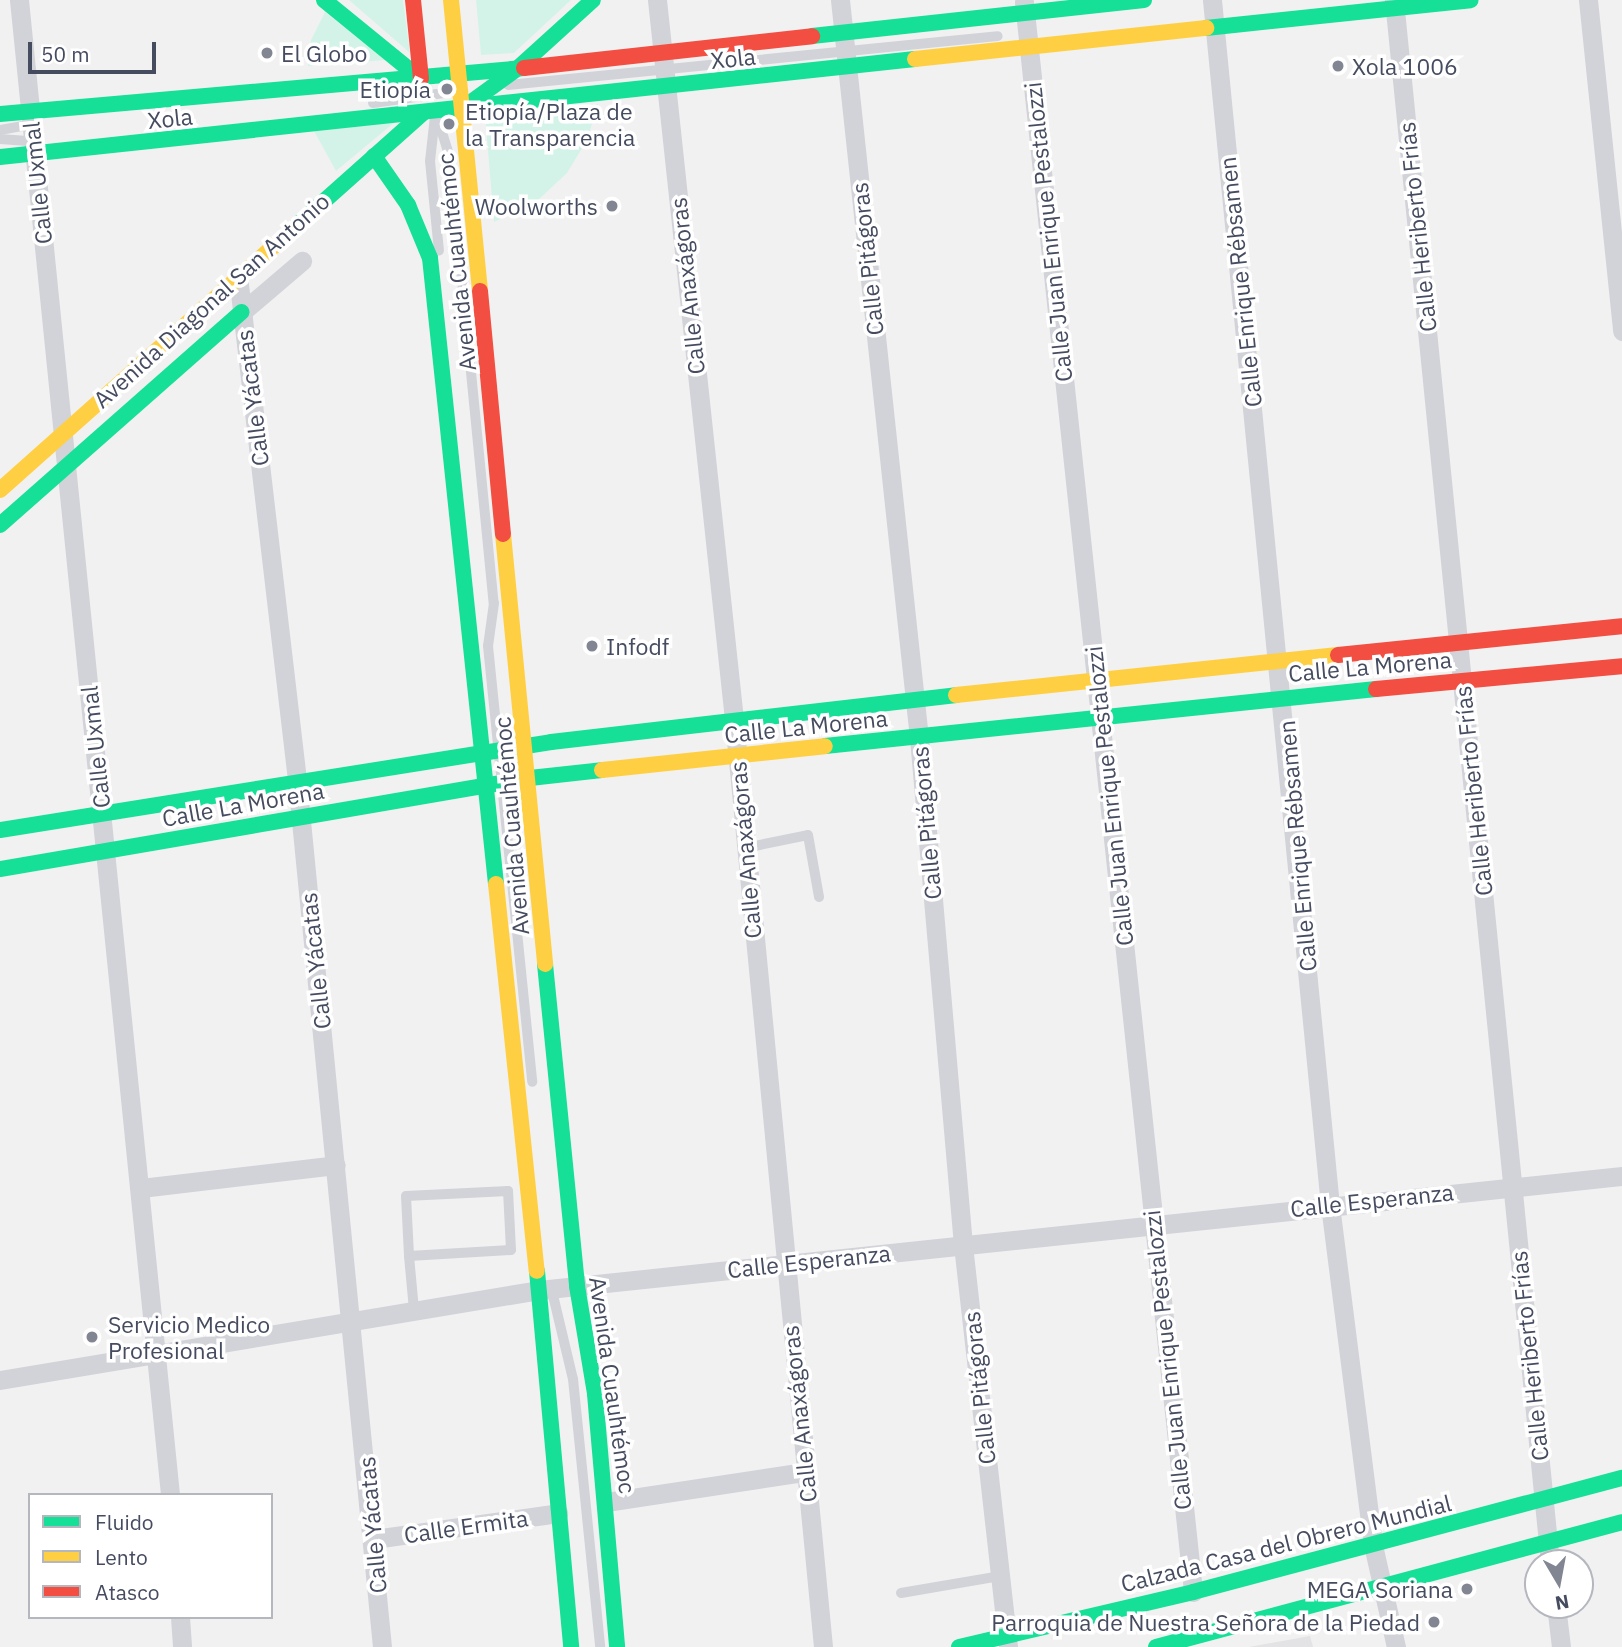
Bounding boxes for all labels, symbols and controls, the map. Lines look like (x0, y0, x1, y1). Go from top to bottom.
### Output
scale bar (32, 28, 159, 72)
place label: El Globo (281, 39, 367, 67)
text: 50 m (41, 40, 90, 68)
street label: Xola (709, 42, 757, 74)
marker: El Globo (259, 45, 275, 61)
place label: Xola 1006 (1352, 52, 1458, 80)
marker: Xola 1006 (1330, 58, 1346, 74)
place label: Etiopía (360, 75, 431, 103)
marker: Etiopía (437, 79, 457, 99)
street label: Calle Juan Enrique Pestalozzi (1019, 81, 1077, 383)
place label: Etiopía/Plaza de la Transparencia (465, 97, 635, 151)
street label: Xola (146, 102, 194, 134)
marker: Etiopía/Plaza de la Transparencia (439, 114, 459, 134)
street label: Calle Uxmal (17, 120, 57, 246)
street label: Calle Heriberto Frías (1392, 121, 1442, 333)
street label: Avenida Cuauhtémoc (431, 152, 481, 372)
street label: Calle Enrique Rébsamen (1213, 155, 1267, 409)
street label: Calle Pitágoras (845, 181, 889, 337)
street label: Avenida Diagonal San Antonio (87, 187, 335, 413)
place label: Woolworths (475, 192, 598, 220)
street label: Calle Anaxágoras (664, 196, 710, 376)
marker: Woolworths (604, 198, 620, 214)
street label: Calle Yácatas (230, 328, 274, 468)
place label: Infodf (606, 632, 669, 660)
marker: Infodf (584, 638, 600, 654)
street label: Calle Juan Enrique Pestalozzi (1080, 645, 1138, 947)
street label: Calle La Morena (1287, 645, 1453, 687)
street label: Calle Uxmal (75, 684, 115, 810)
street label: Calle Heriberto Frías (1448, 685, 1498, 897)
street label: Calle La Morena (723, 704, 889, 748)
street label: Avenida Cuauhtémoc (488, 716, 534, 936)
street label: Calle Enrique Rébsamen (1272, 719, 1322, 973)
street label: Calle Pitágoras (906, 745, 946, 901)
street label: Calle Anaxágoras (724, 760, 766, 940)
street label: Calle La Morena (160, 776, 326, 832)
street label: Calle Yácatas (294, 891, 336, 1031)
street label: Calle Esperanza (1289, 1178, 1455, 1222)
street label: Calle Juan Enrique Pestalozzi (1138, 1209, 1196, 1511)
street label: Calle Esperanza (726, 1239, 892, 1283)
street label: Calle Heriberto Frías (1504, 1250, 1554, 1462)
street label: Avenida Cuauhtémoc (584, 1275, 642, 1495)
place label: Servicio Medico Profesional (108, 1310, 270, 1364)
street label: Calle Pitágoras (957, 1310, 1001, 1466)
street label: Calle Anaxágoras (776, 1324, 822, 1504)
marker: Servicio Medico Profesional (82, 1327, 102, 1347)
street label: Calle Yácatas (352, 1455, 392, 1595)
street label: Calzada Casa del Obrero Mundial (1118, 1489, 1454, 1597)
legend (28, 1493, 273, 1619)
street label: Calle Ermita (402, 1504, 530, 1548)
text: Fluido (95, 1508, 154, 1536)
text: Lento (95, 1543, 148, 1571)
north arrow (1524, 1549, 1594, 1619)
place label: MEGA Soriana (1307, 1575, 1453, 1603)
text: Atasco (95, 1578, 159, 1606)
marker: MEGA Soriana (1459, 1581, 1475, 1597)
text: N (1553, 1590, 1571, 1616)
place label: Parroquia de Nuestra Señora de la Piedad (991, 1608, 1420, 1636)
marker: Parroquia de Nuestra Señora de la Piedad (1426, 1614, 1442, 1630)

